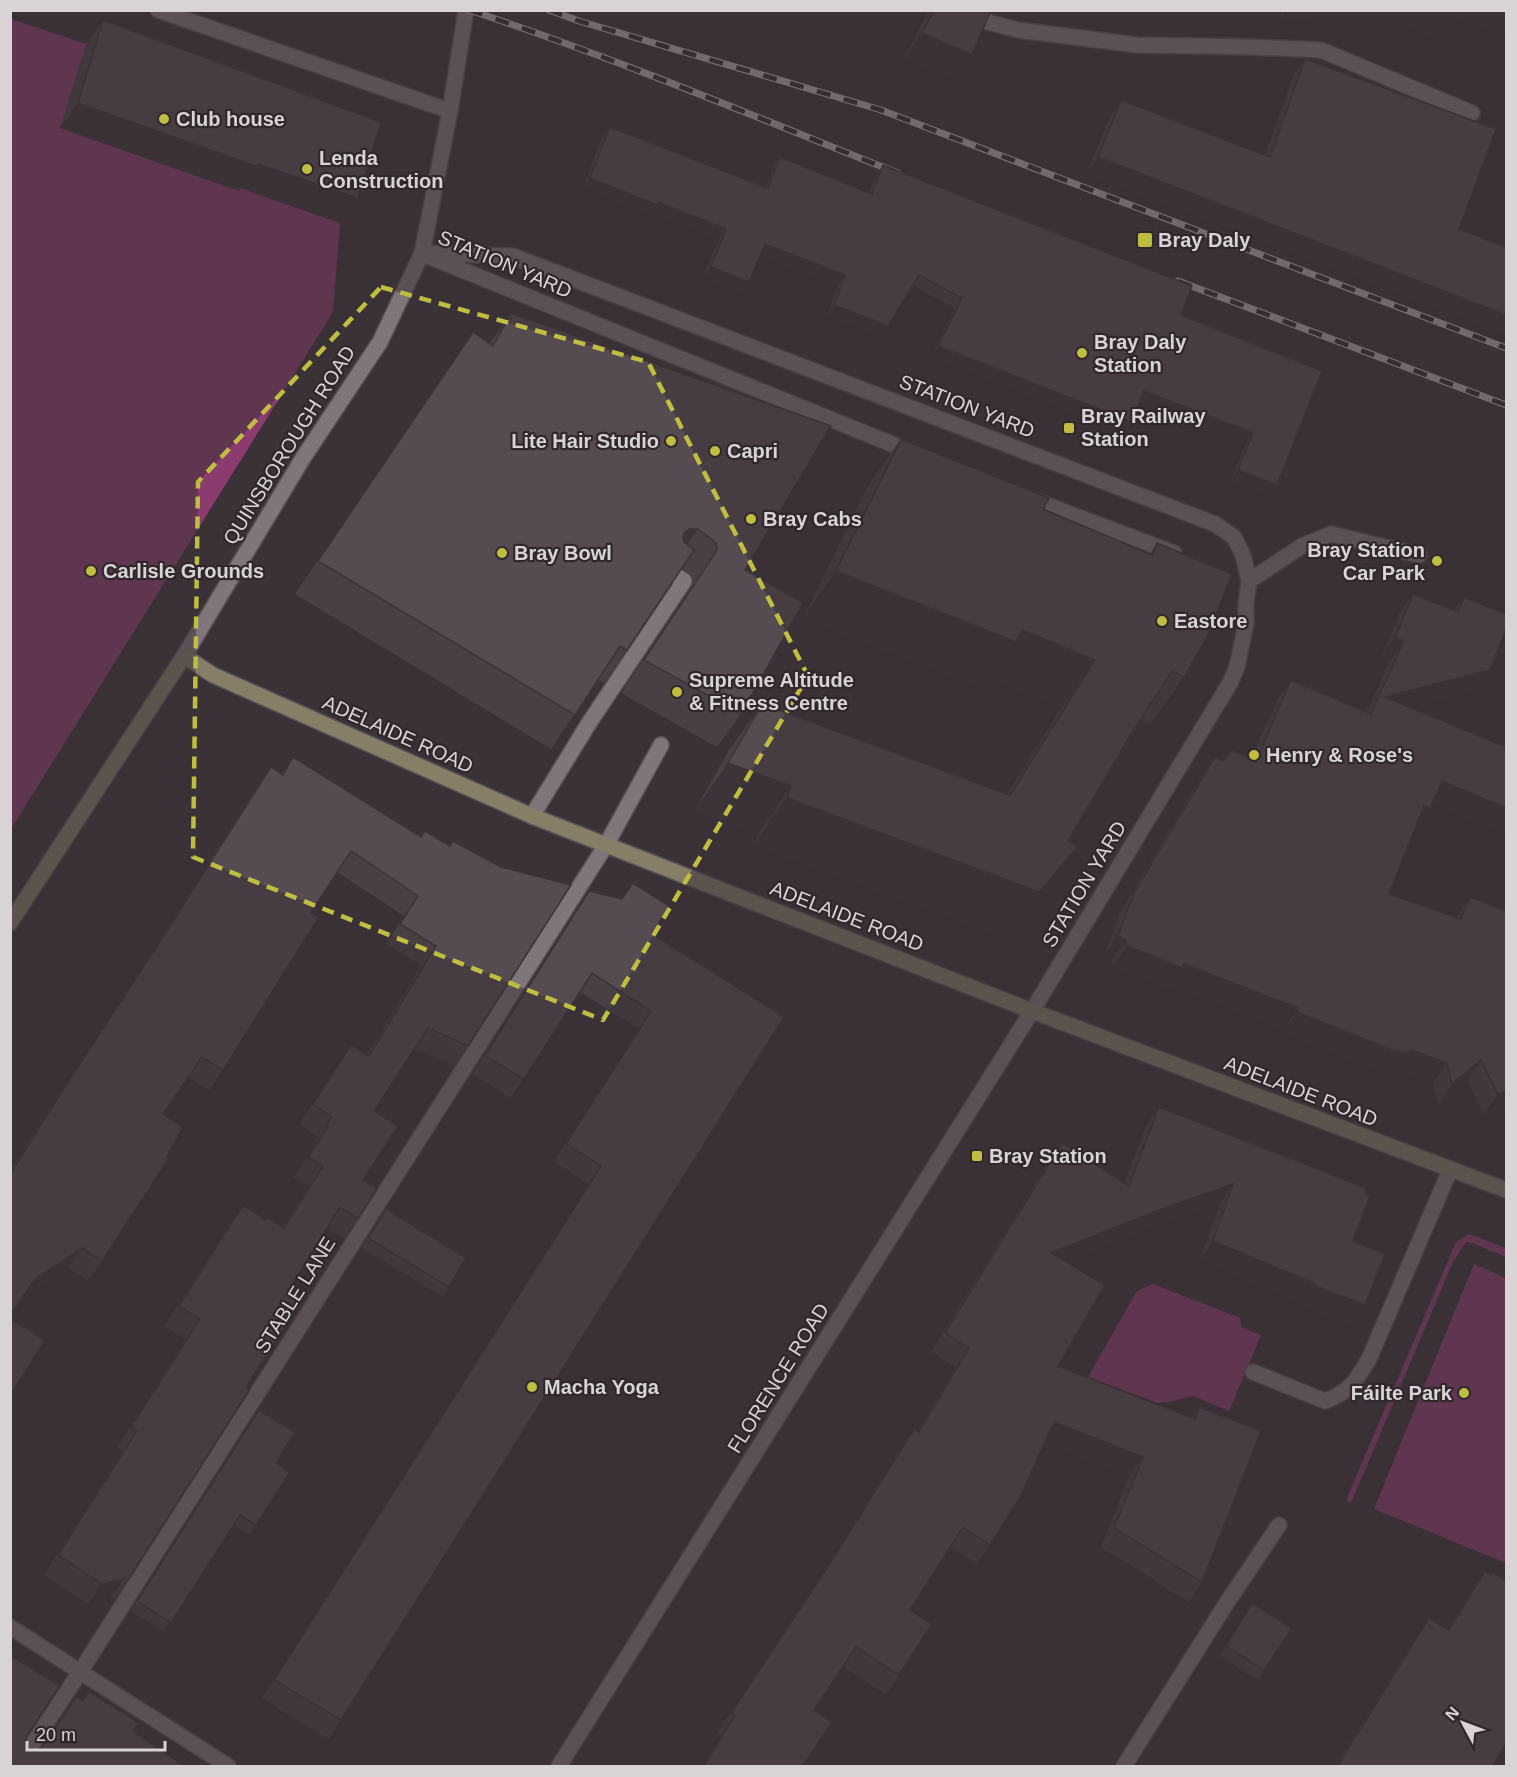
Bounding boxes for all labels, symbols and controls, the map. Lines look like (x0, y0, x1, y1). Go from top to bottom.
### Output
place label: Club house (176, 108, 285, 130)
marker: Club house (157, 112, 171, 126)
place label: Lenda Construction (319, 147, 443, 192)
marker: Lenda Construction (300, 162, 314, 176)
street label: STATION YARD (435, 226, 575, 302)
place label: Bray Daly (1158, 229, 1251, 251)
marker: Bray Daly (1136, 231, 1154, 249)
place label: Bray Daly Station (1094, 331, 1187, 376)
street label: QUINSBOROUGH ROAD (219, 342, 359, 548)
marker: Bray Daly Station (1075, 346, 1089, 360)
street label: STATION YARD (896, 370, 1038, 442)
place label: Bray Railway Station (1081, 405, 1206, 450)
marker: Bray Railway Station (1062, 421, 1076, 435)
place label: Lite Hair Studio (511, 430, 659, 452)
marker: Lite Hair Studio (664, 434, 678, 448)
place label: Capri (727, 440, 778, 462)
marker: Capri (708, 444, 722, 458)
place label: Bray Cabs (763, 508, 862, 530)
marker: Bray Cabs (744, 512, 758, 526)
place label: Bray Station Car Park (1307, 539, 1426, 584)
place label: Bray Bowl (514, 542, 612, 564)
marker: Bray Bowl (495, 546, 509, 560)
marker: Bray Station Car Park (1430, 554, 1444, 568)
place label: Carlisle Grounds (103, 560, 264, 582)
marker: Carlisle Grounds (84, 564, 98, 578)
place label: Eastore (1174, 610, 1247, 632)
marker: Eastore (1155, 614, 1169, 628)
place label: Supreme Altitude & Fitness Centre (689, 669, 854, 714)
marker: Supreme Altitude & Fitness Centre (670, 685, 684, 699)
street label: ADELAIDE ROAD (319, 691, 477, 777)
place label: Henry & Rose's (1266, 744, 1413, 766)
marker: Henry & Rose's (1247, 748, 1261, 762)
street label: STATION YARD (1038, 817, 1130, 951)
street label: ADELAIDE ROAD (767, 877, 927, 955)
street label: ADELAIDE ROAD (1221, 1052, 1381, 1130)
place label: Bray Station (989, 1145, 1107, 1167)
marker: Bray Station (970, 1149, 984, 1163)
street label: STABLE LANE (250, 1233, 340, 1357)
street label: FLORENCE ROAD (723, 1299, 833, 1457)
place label: Macha Yoga (544, 1376, 660, 1398)
marker: Macha Yoga (525, 1380, 539, 1394)
place label: Fáilte Park (1351, 1382, 1453, 1404)
marker: Fáilte Park (1457, 1386, 1471, 1400)
north arrow (1433, 1693, 1493, 1753)
text: N (1442, 1704, 1462, 1723)
scale bar (27, 1714, 165, 1752)
text: 20 m (36, 1725, 76, 1745)

